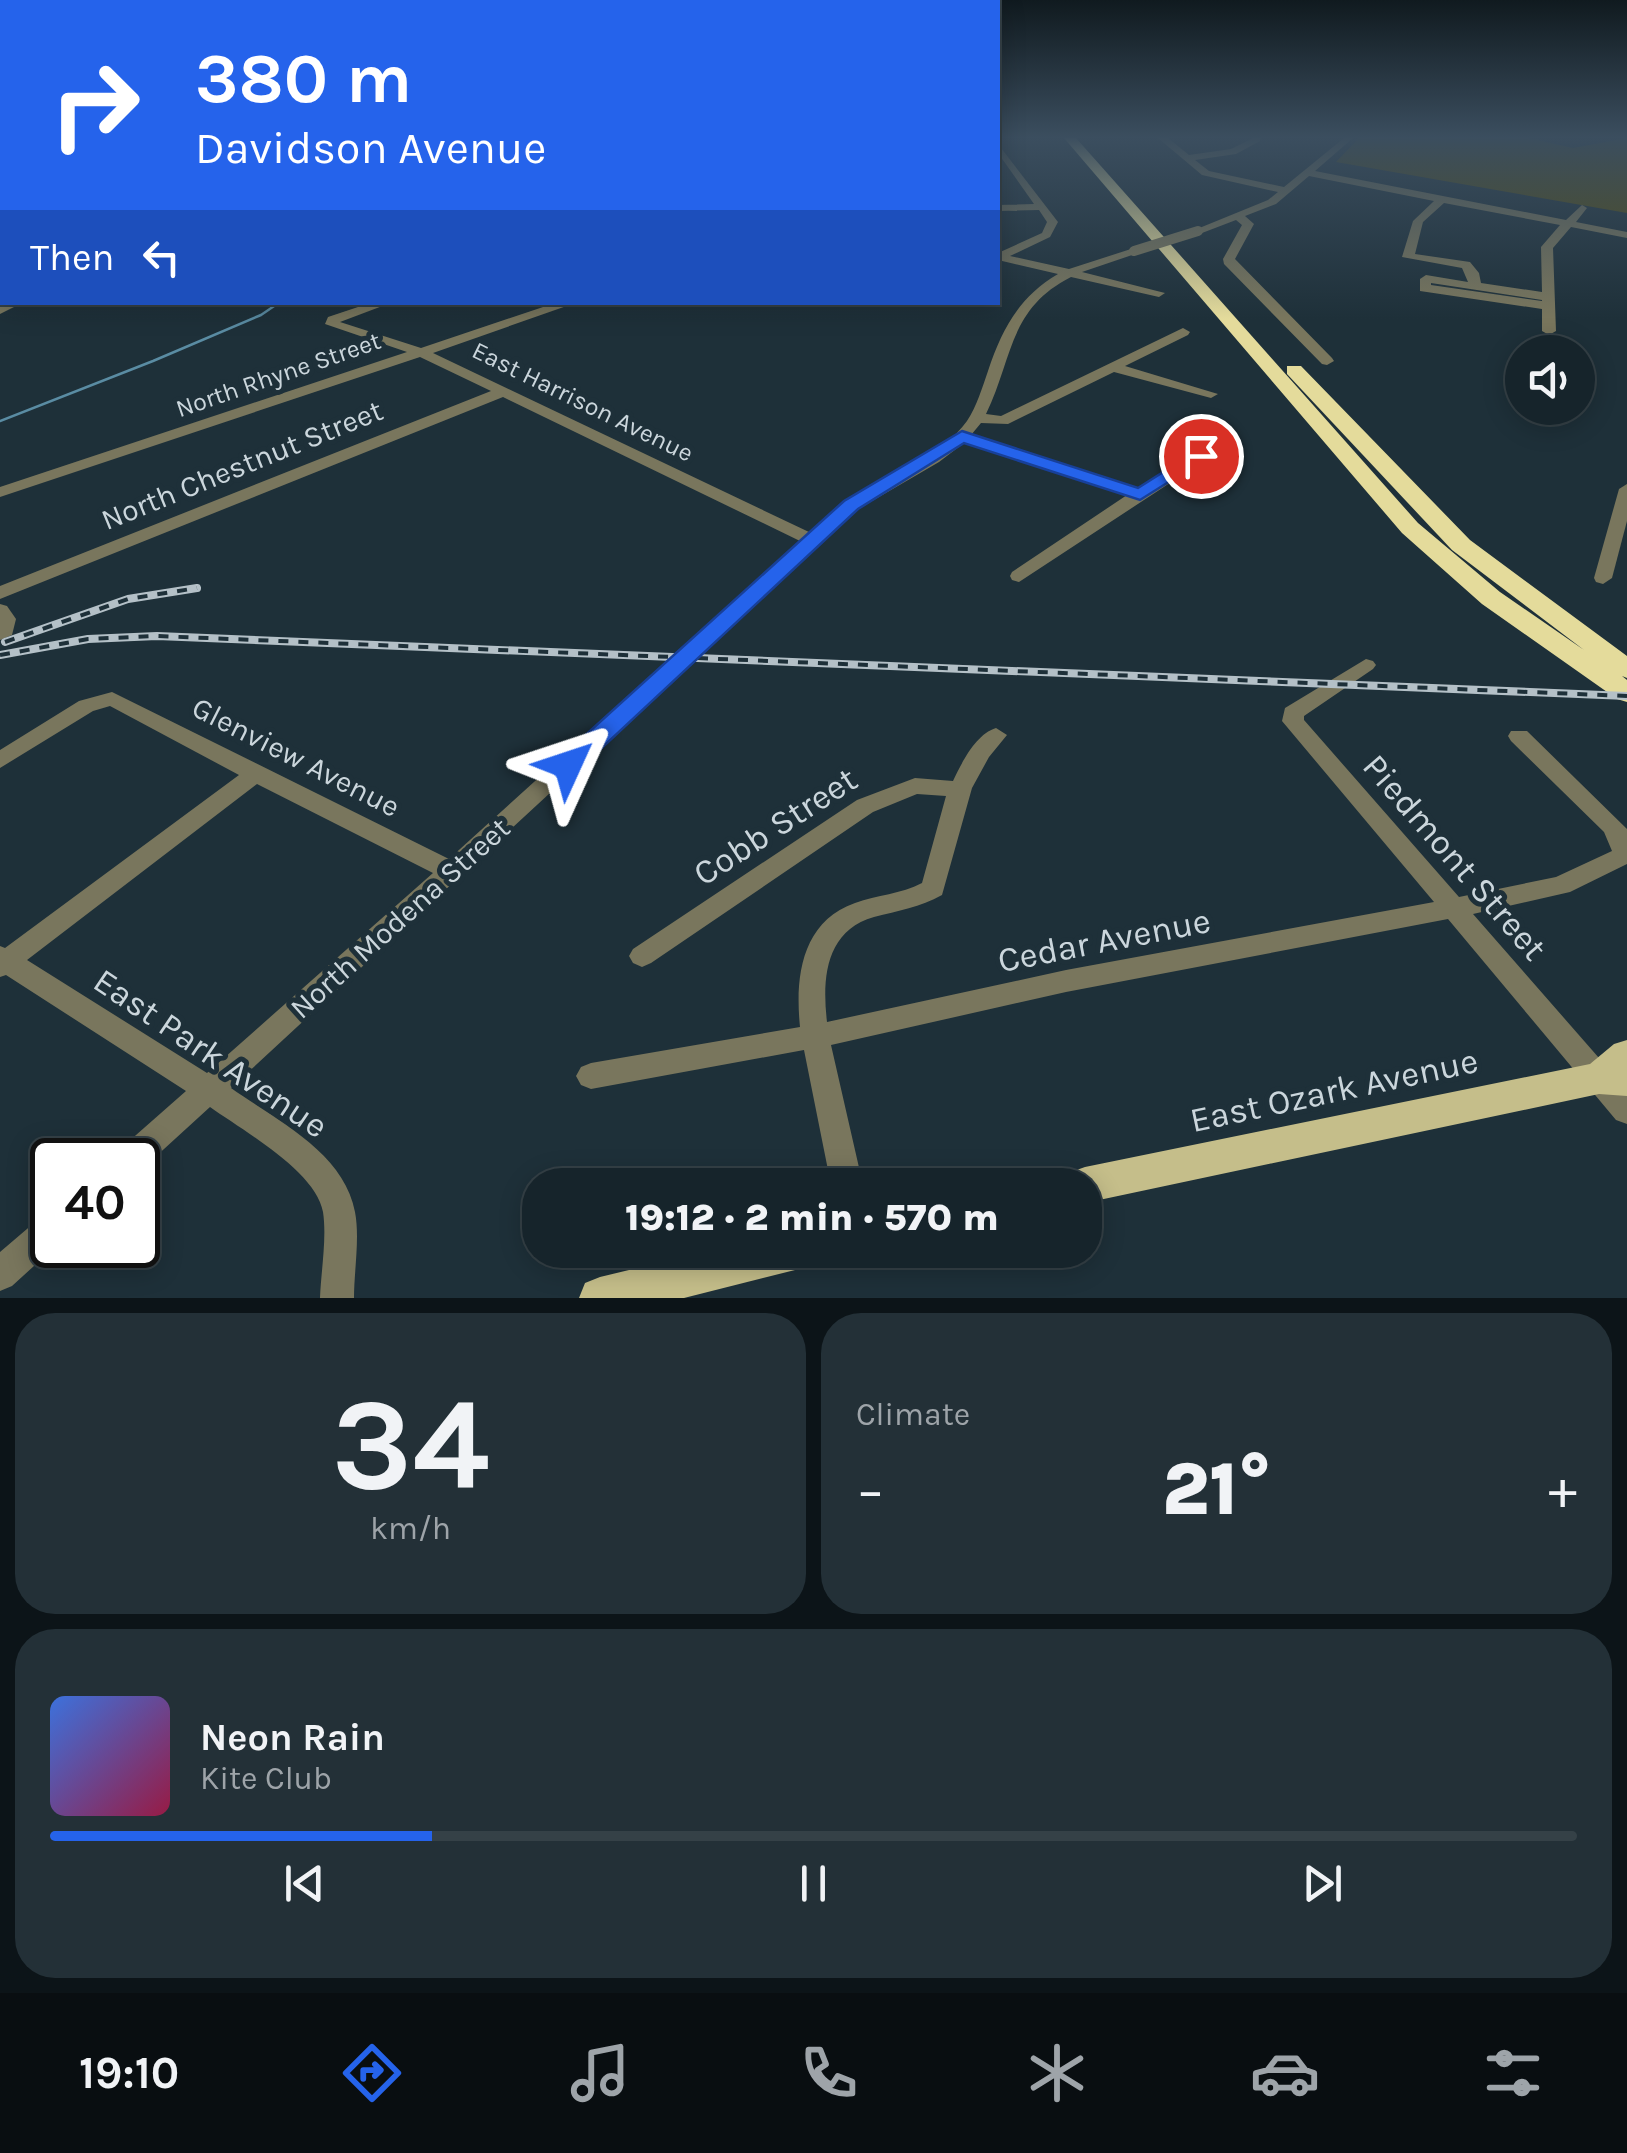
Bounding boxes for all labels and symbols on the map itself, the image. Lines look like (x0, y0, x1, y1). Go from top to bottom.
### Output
street label: North Rhyne Street (172, 326, 384, 423)
street label: East Harrison Avenue (467, 335, 698, 468)
street label: North Chestnut Street (96, 392, 388, 538)
pin (1159, 414, 1244, 499)
street label: Glenview Avenue (186, 689, 406, 825)
position arrow (516, 713, 620, 817)
street label: Piedmont Street (1354, 746, 1555, 969)
street label: Cobb Street (686, 758, 865, 894)
street label: North Modena Street (283, 810, 517, 1026)
street label: Cedar Avenue (994, 900, 1214, 981)
street label: East Park Avenue (86, 960, 335, 1147)
street label: East Ozark Avenue (1186, 1040, 1482, 1141)
speed limit sign: 40 (30, 1138, 160, 1268)

